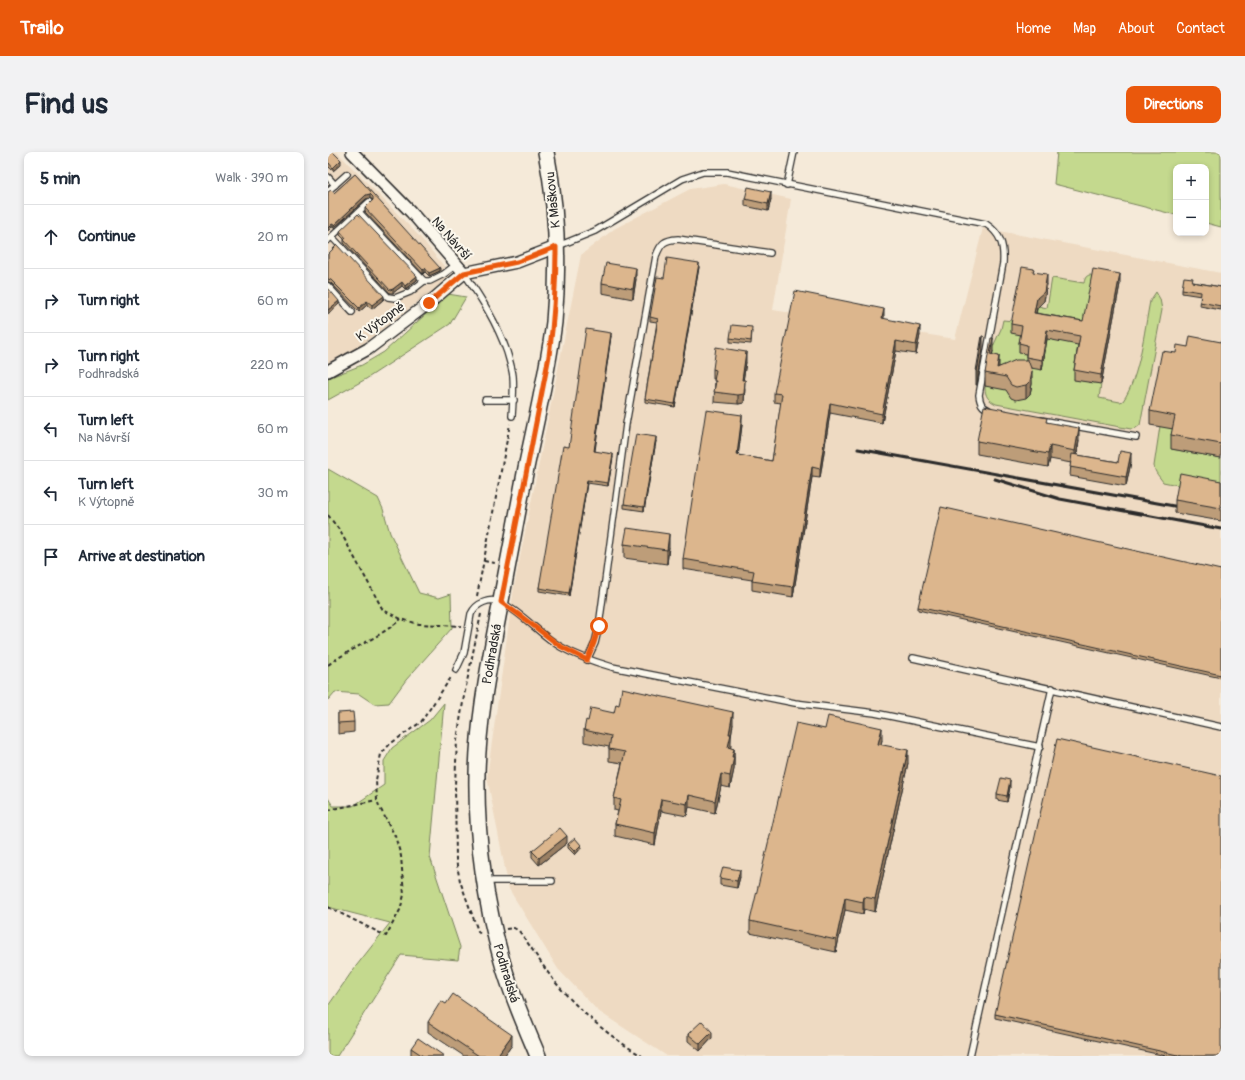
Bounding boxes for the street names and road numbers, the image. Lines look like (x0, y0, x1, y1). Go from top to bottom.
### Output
street label: K Maškovu (542, 171, 564, 229)
street label: Na Návrší (428, 214, 475, 264)
street label: K Výtopně (353, 299, 408, 345)
street label: Podhradská (479, 623, 505, 685)
street label: Podhradská (489, 942, 523, 1005)

